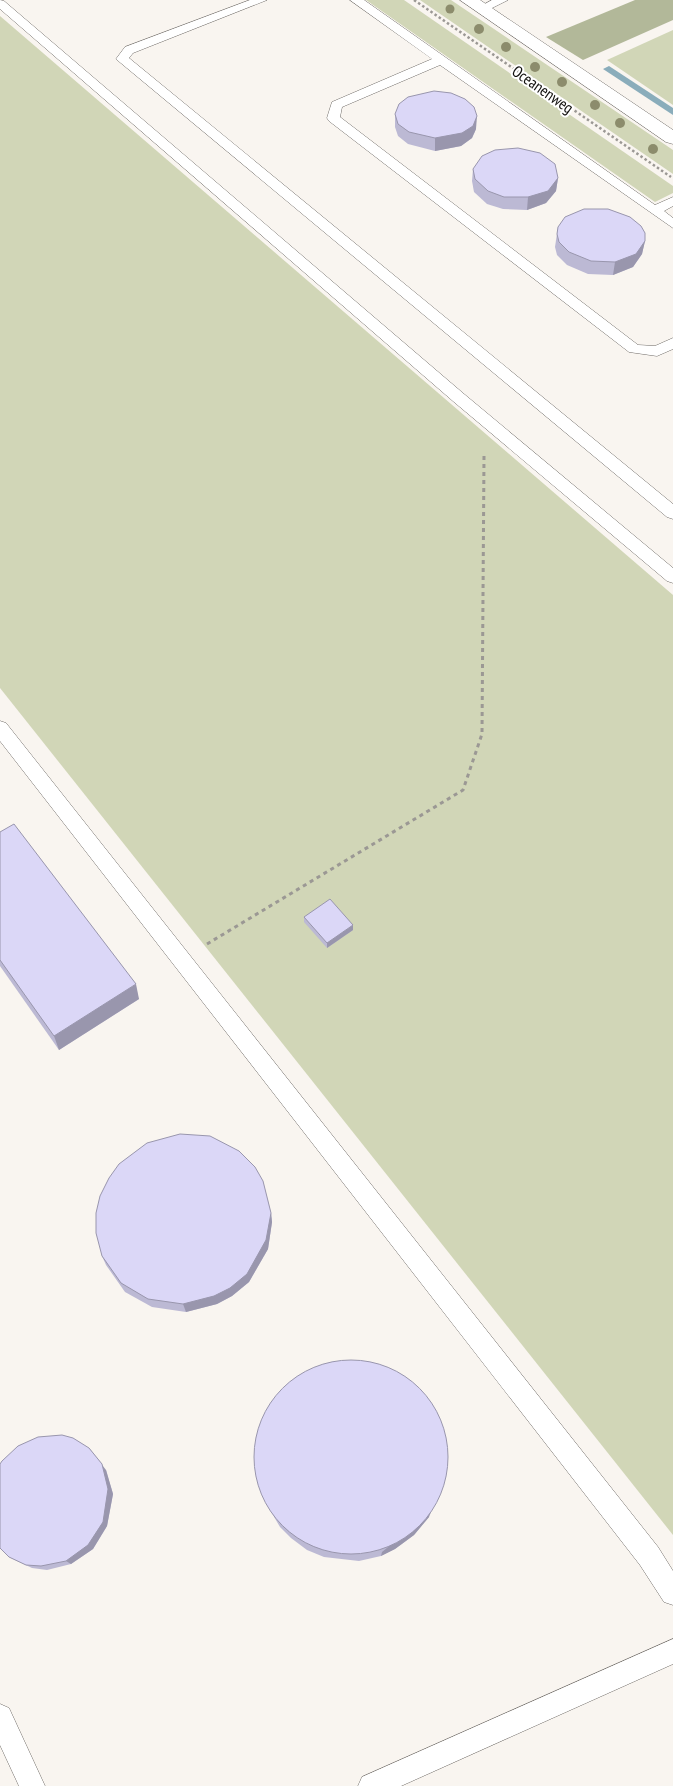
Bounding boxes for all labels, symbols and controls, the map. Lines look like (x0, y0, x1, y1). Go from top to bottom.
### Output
street label: Oceanenweg (508, 61, 578, 117)

